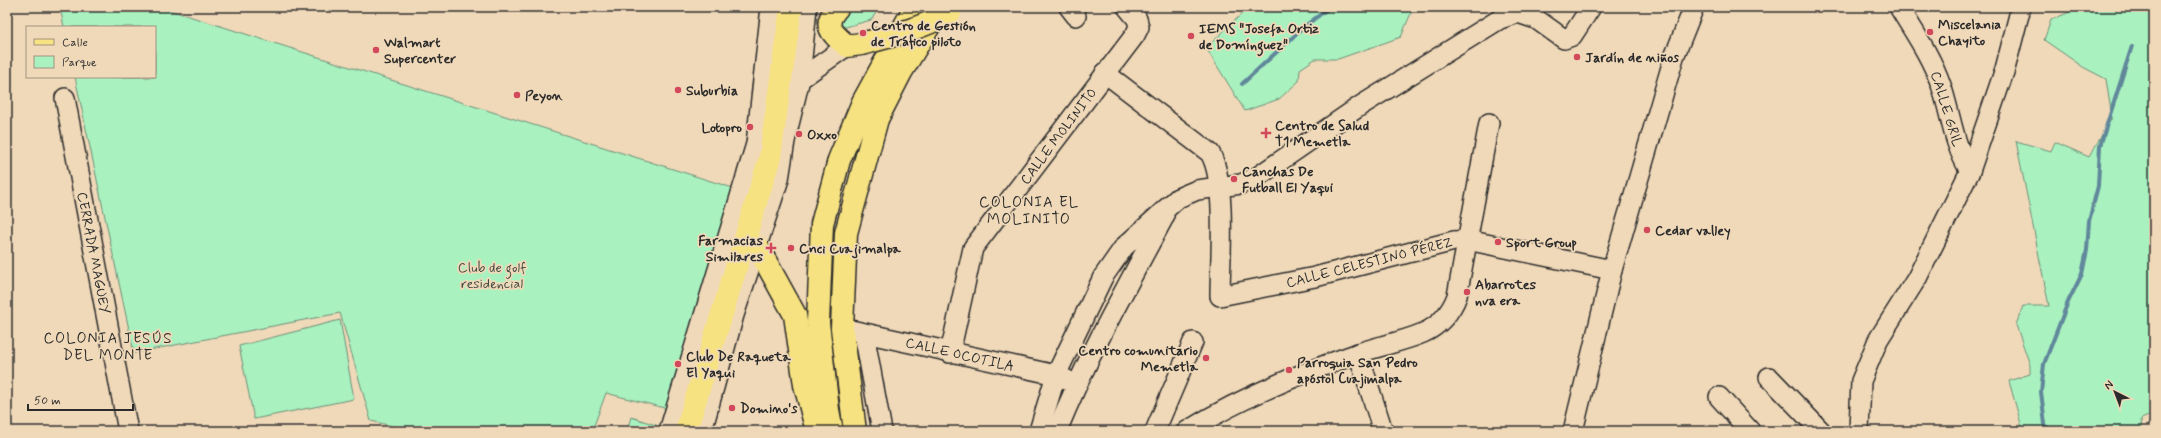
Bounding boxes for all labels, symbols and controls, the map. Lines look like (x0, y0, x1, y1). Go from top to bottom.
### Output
place label: Miscelania Chayito (1938, 16, 2001, 50)
place label: Centro de Gestión de Tráfico piloto (871, 17, 976, 51)
place label: IEMS "Josefa Ortiz de Domínguez" (1199, 20, 1319, 57)
legend (26, 26, 156, 78)
marker: Miscelania Chayito (1925, 27, 1935, 37)
marker: Centro de Gestión de Tráfico piloto (858, 28, 868, 38)
marker: IEMS "Josefa Ortiz de Domínguez" (1186, 31, 1196, 41)
place label: Walmart Supercenter (383, 34, 456, 68)
text: Calle (62, 35, 88, 51)
marker: Walmart Supercenter (371, 45, 381, 55)
place label: Jardín de niños (1585, 49, 1680, 67)
marker: Jardín de niños (1572, 52, 1582, 62)
text: Parque (62, 55, 97, 71)
street label: CALLE GRIL (1926, 69, 1966, 149)
place label: Suburbia (686, 82, 738, 100)
marker: Suburbia (673, 85, 683, 95)
street label: CALLE MOLINITO (1017, 85, 1101, 189)
place label: Peyon (525, 87, 564, 105)
marker: Peyon (512, 90, 522, 100)
place label: Centro de Salud T1 Memetla (1275, 117, 1369, 151)
place label: Lotopro (701, 119, 742, 137)
marker: Lotopro (745, 122, 755, 132)
place label: Oxxo (807, 126, 837, 144)
marker: Centro de Salud T1 Memetla (1260, 127, 1272, 139)
marker: Oxxo (794, 129, 804, 139)
place label: Canchas De Futball El Yaqui (1242, 163, 1333, 197)
marker: Canchas De Futball El Yaqui (1229, 174, 1239, 184)
street label: CERRADA MAGUEY (72, 191, 114, 316)
district label: COLONIA EL MOLINITO (979, 193, 1079, 230)
place label: Cedar valley (1655, 222, 1731, 240)
marker: Cedar valley (1642, 225, 1652, 235)
place label: Farmacias Similares (698, 232, 764, 266)
street label: CALLE CELESTINO PÉREZ (1284, 234, 1454, 292)
place label: Sport Group (1506, 234, 1577, 252)
marker: Sport Group (1493, 237, 1503, 247)
place label: Cnci Cuajimalpa (799, 240, 901, 259)
marker: Farmacias Similares (766, 243, 776, 253)
marker: Cnci Cuajimalpa (786, 243, 796, 253)
park label: Club de golf residencial (458, 259, 526, 293)
place label: Abarrotes nva era (1475, 276, 1537, 310)
marker: Abarrotes nva era (1462, 287, 1472, 297)
district label: COLONIA JESÚS DEL MONTE (43, 329, 173, 366)
street label: CALLE OCOTILA (904, 334, 1016, 376)
place label: Centro comunitario Memetla (1078, 342, 1199, 376)
place label: Club De Raqueta El Yaqui (686, 348, 791, 382)
marker: Centro comunitario Memetla (1201, 353, 1211, 363)
place label: Parroquia San Pedro apóstol Cuajimalpa (1297, 354, 1418, 389)
marker: Club De Raqueta El Yaqui (673, 359, 683, 369)
marker: Parroquia San Pedro apóstol Cuajimalpa (1284, 365, 1294, 375)
north arrow (2095, 372, 2135, 412)
text: N (2102, 378, 2116, 393)
scale bar (28, 386, 133, 412)
text: 50 m (34, 393, 61, 409)
place label: Domino's (740, 400, 798, 418)
marker: Domino's (727, 403, 737, 413)

